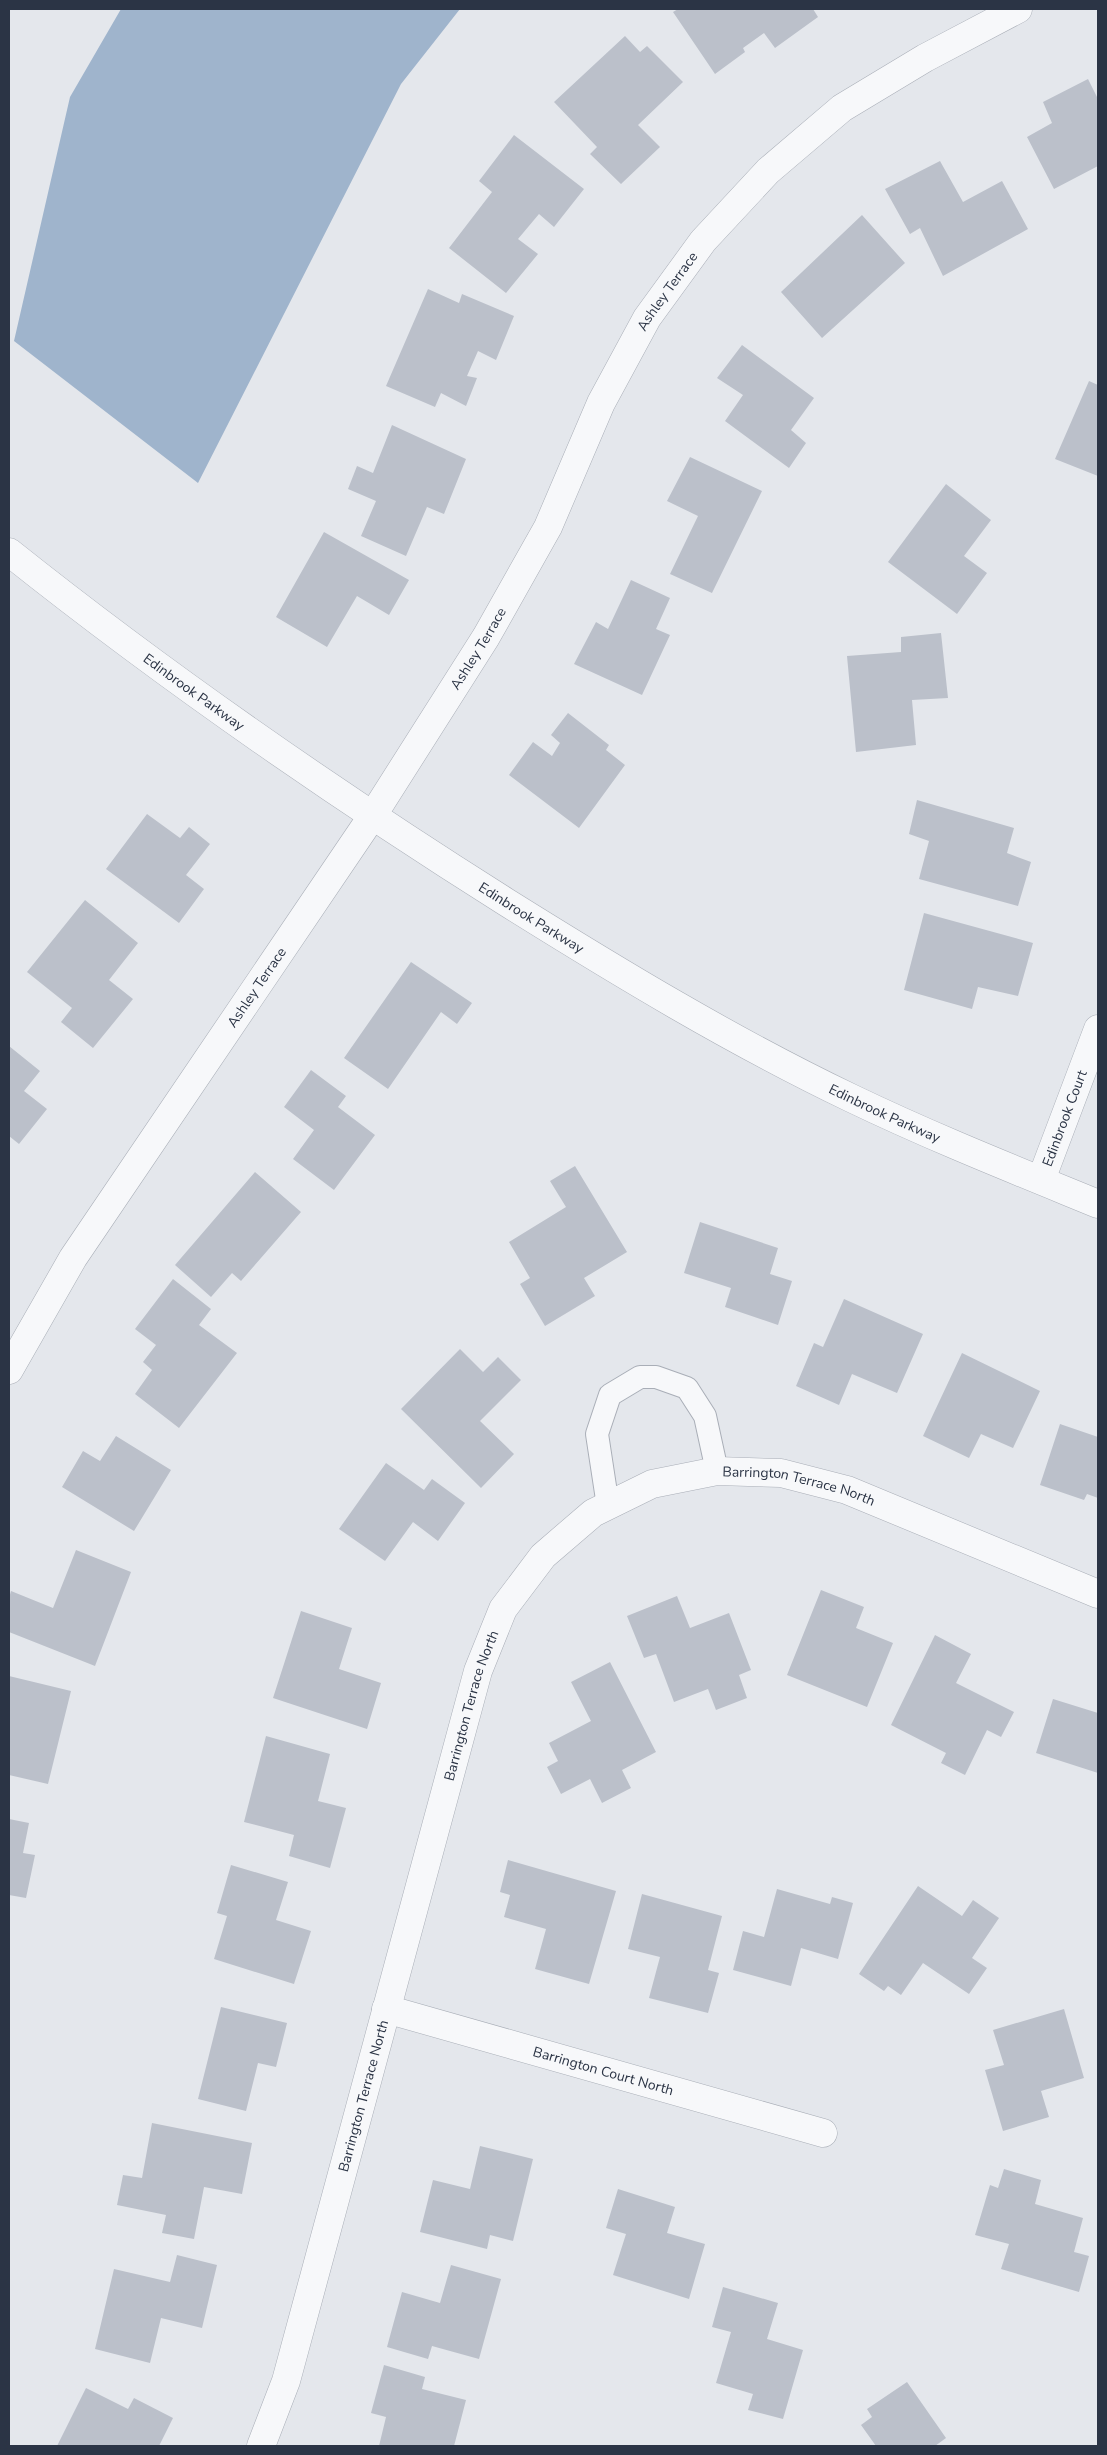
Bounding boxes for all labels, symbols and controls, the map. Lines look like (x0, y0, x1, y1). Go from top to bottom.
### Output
street label: Ashley Terrace (633, 248, 702, 334)
street label: Ashley Terrace (446, 604, 511, 693)
street label: Edinbrook Parkway (139, 649, 249, 736)
street label: Edinbrook Parkway (475, 878, 588, 958)
street label: Ashley Terrace (223, 944, 291, 1031)
street label: Edinbrook Court (1038, 1067, 1092, 1169)
street label: Edinbrook Parkway (825, 1080, 944, 1148)
street label: Barrington Terrace North (722, 1462, 878, 1511)
street label: Barrington Terrace North (440, 1628, 503, 1783)
street label: Barrington Terrace North (334, 2018, 393, 2174)
street label: Barrington Court North (531, 2042, 676, 2100)

